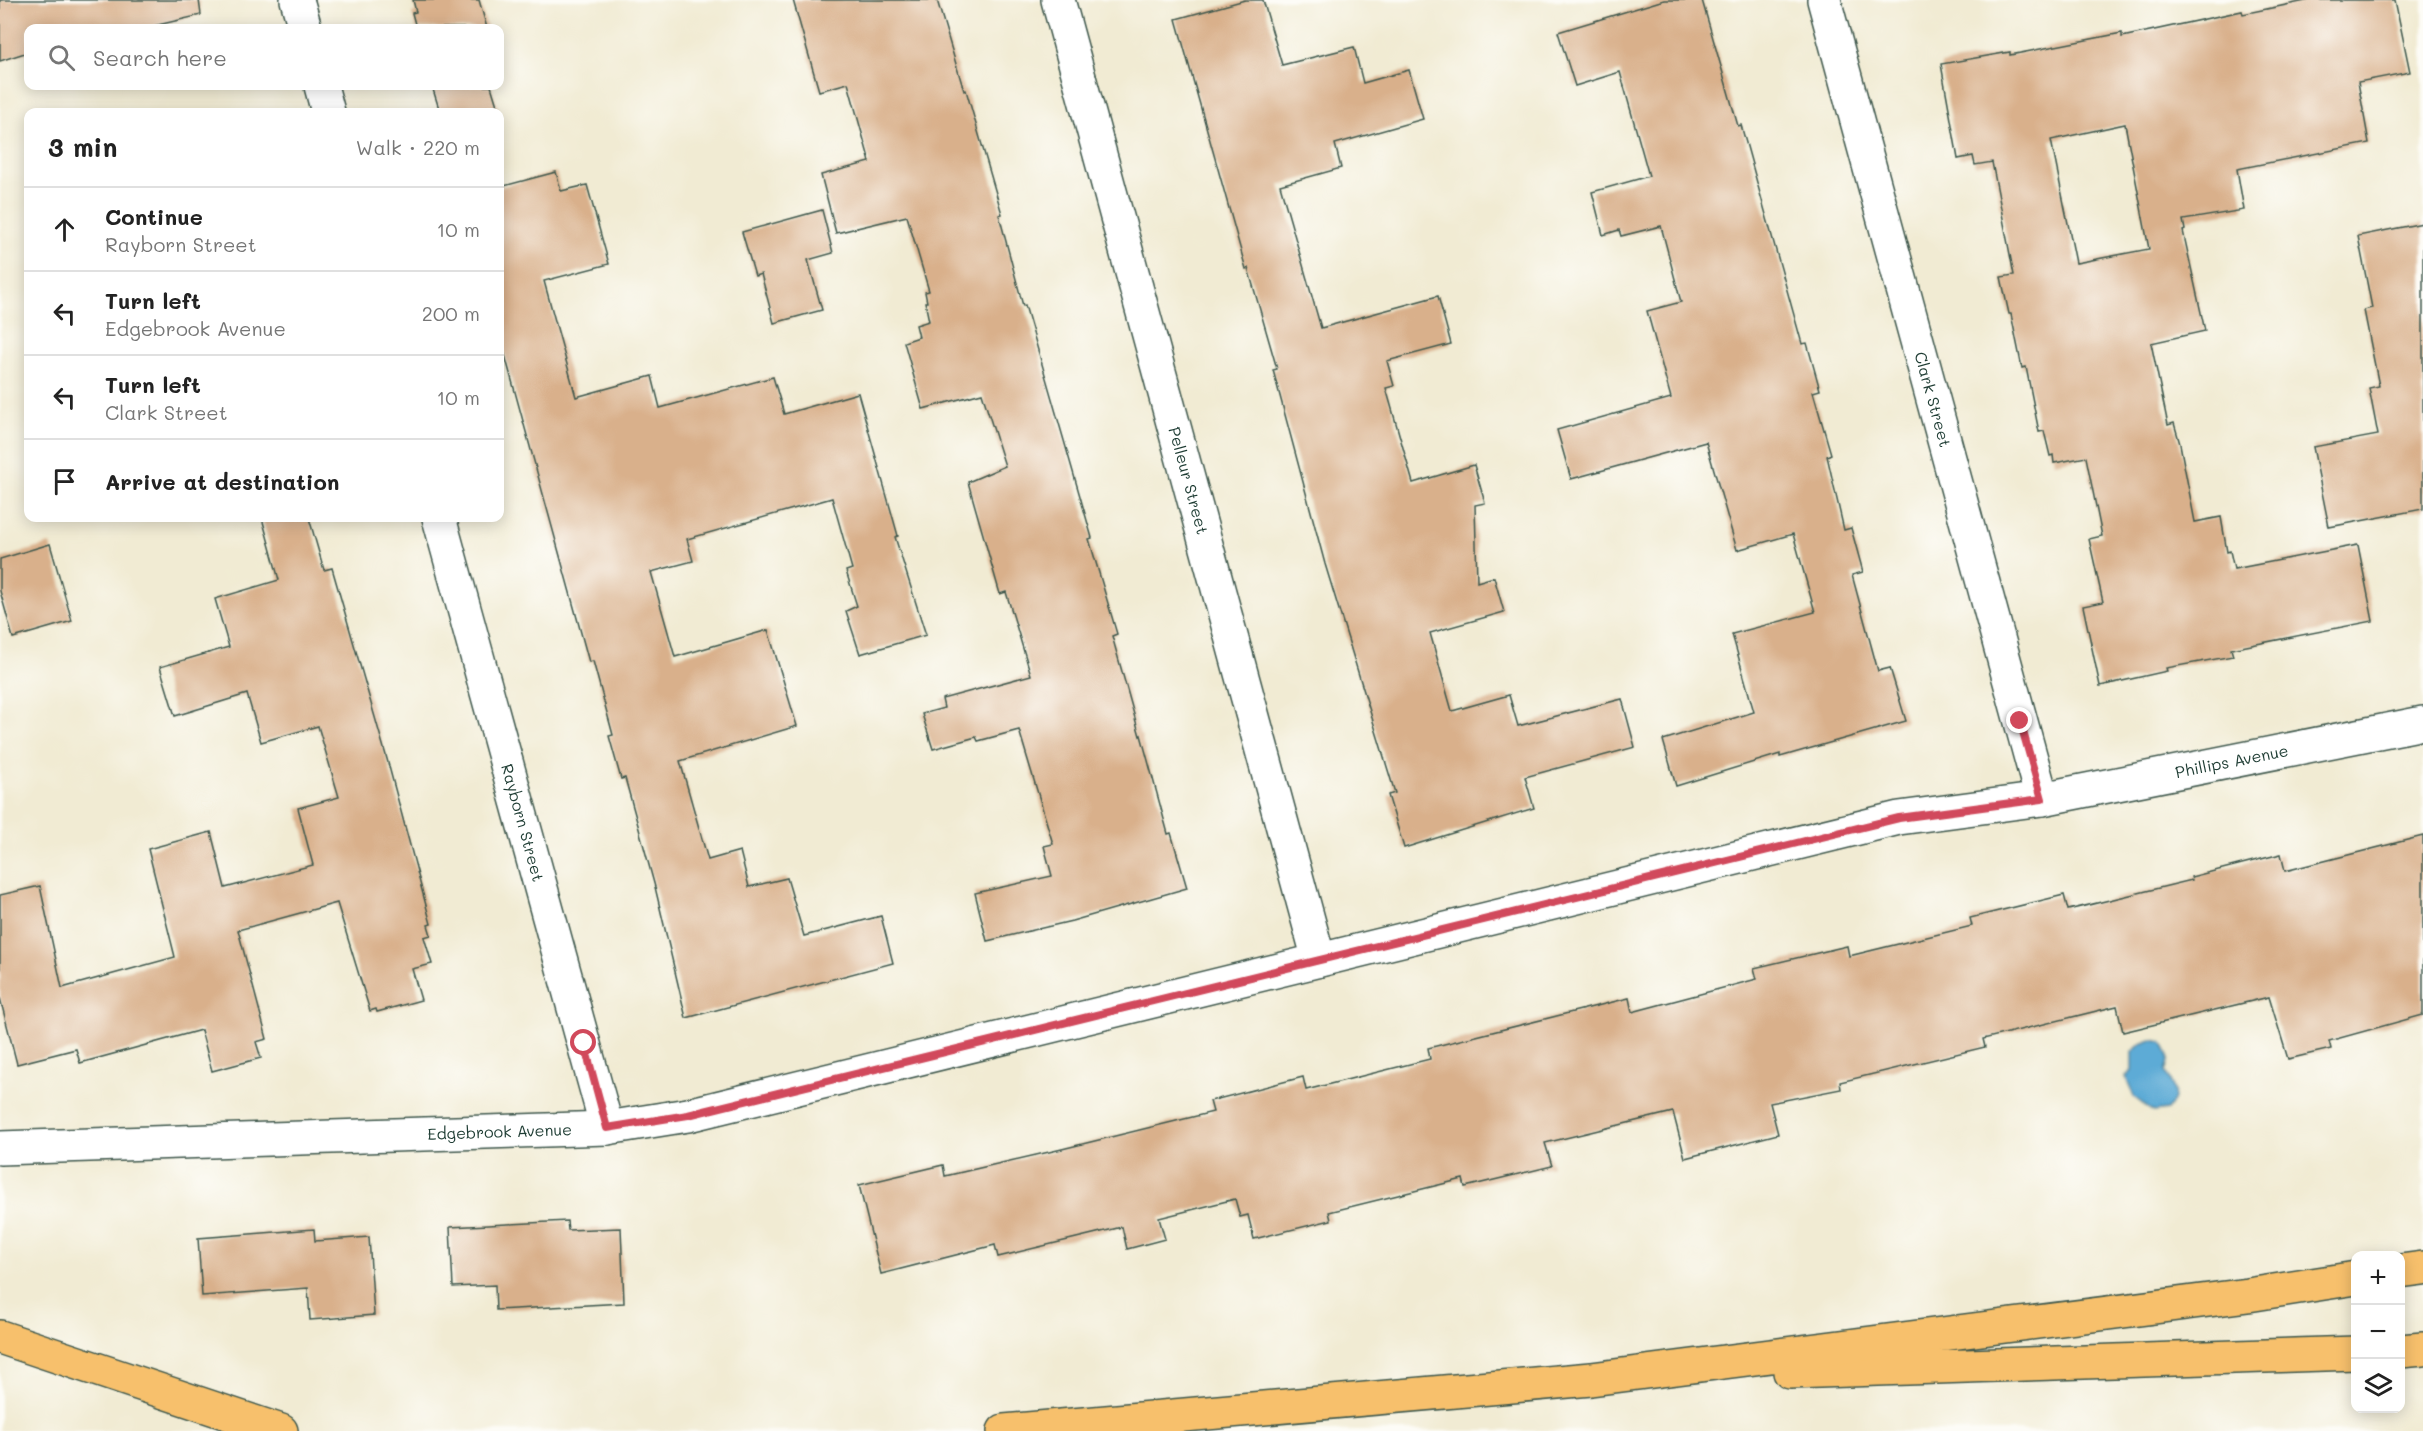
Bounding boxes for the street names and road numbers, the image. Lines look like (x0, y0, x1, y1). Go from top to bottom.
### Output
street label: Clark Street (1910, 349, 1956, 449)
street label: Pelleur Street (1164, 424, 1214, 537)
street label: Phillips Avenue (2173, 739, 2290, 782)
street label: Rayborn Street (497, 761, 550, 884)
street label: Edgebrook Avenue (427, 1118, 572, 1144)

